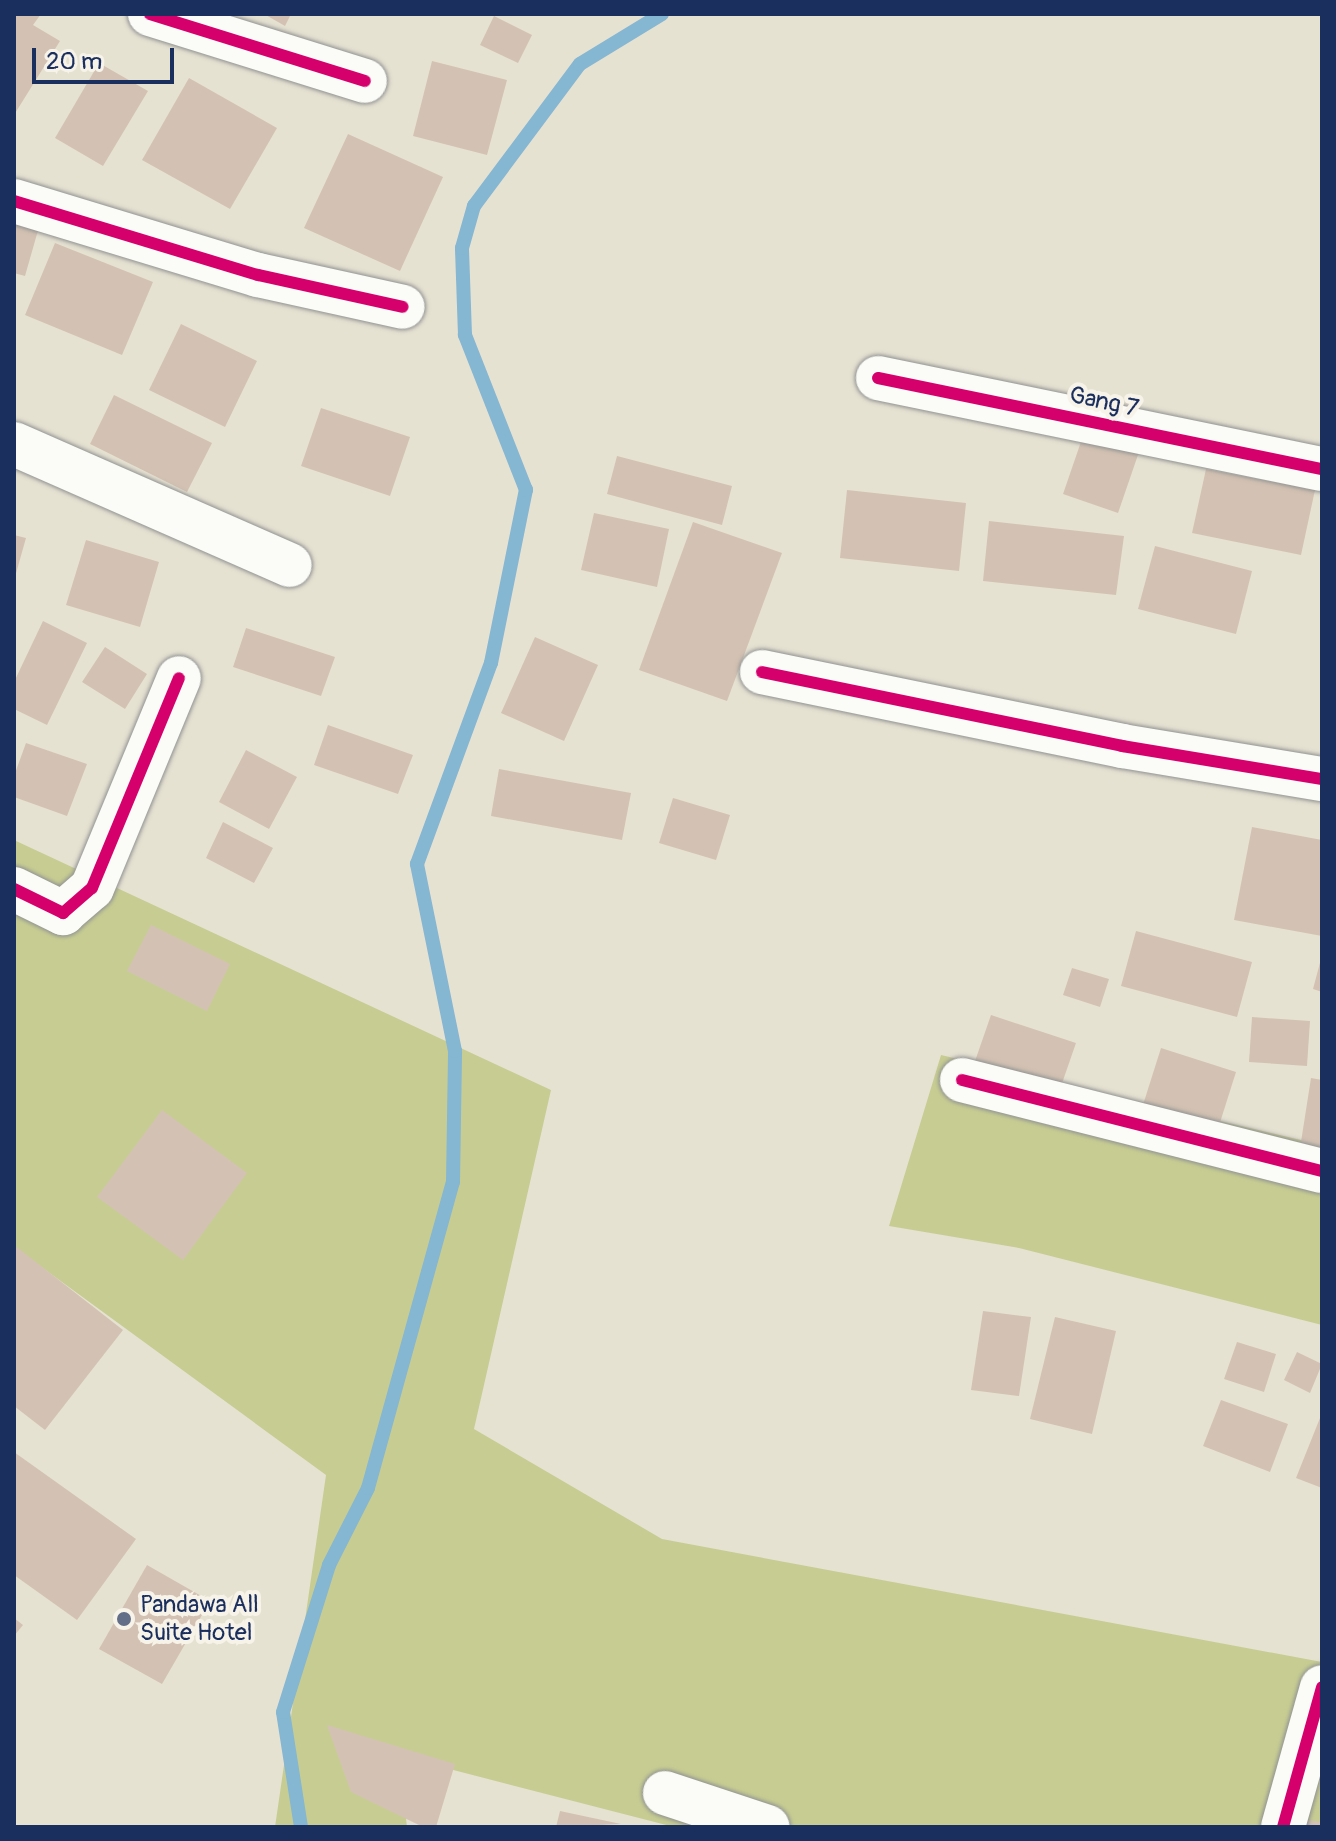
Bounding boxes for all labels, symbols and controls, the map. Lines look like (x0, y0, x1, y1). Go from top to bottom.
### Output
scale bar (36, 32, 178, 82)
text: 20 m (46, 47, 102, 76)
street label: Gang 7 (1067, 381, 1141, 423)
place label: Pandawa All Suite Hotel (140, 1591, 259, 1647)
marker: Pandawa All Suite Hotel (115, 1610, 133, 1628)

